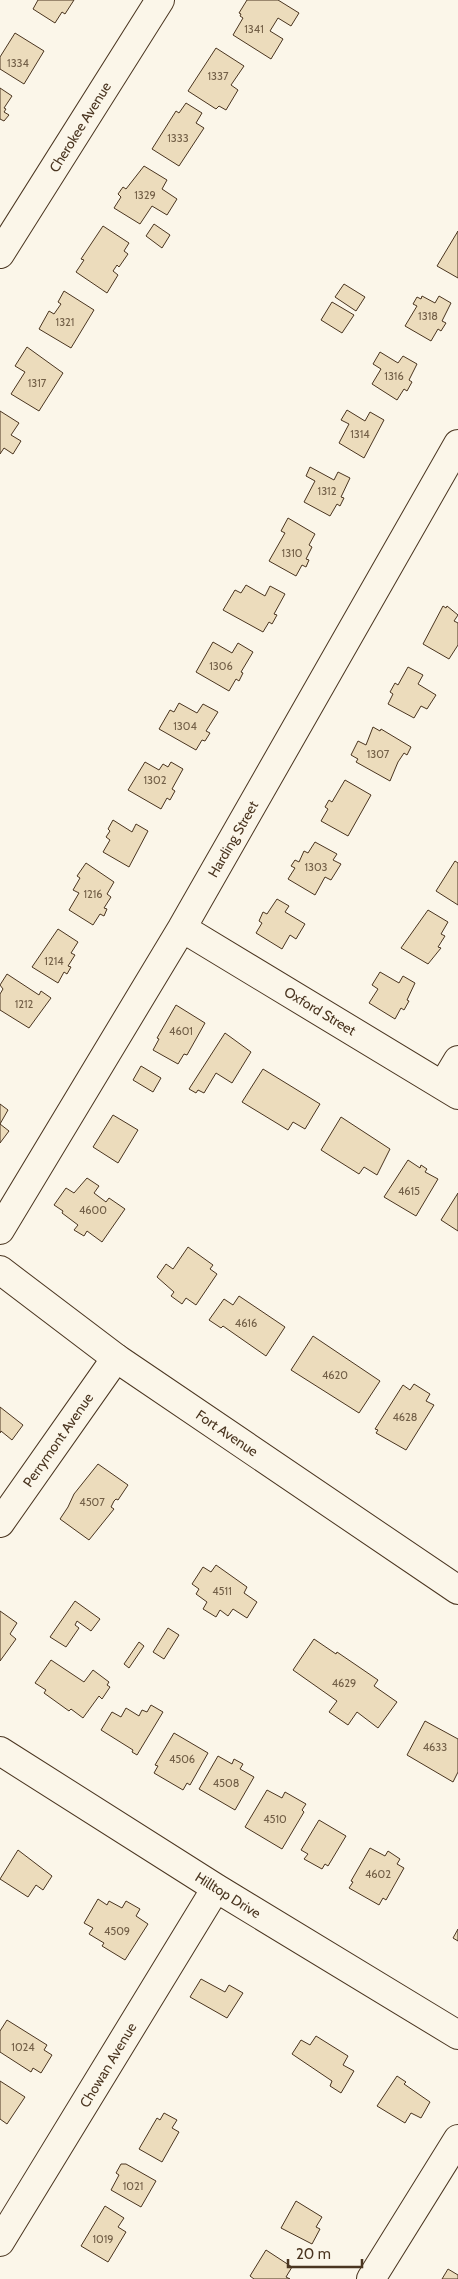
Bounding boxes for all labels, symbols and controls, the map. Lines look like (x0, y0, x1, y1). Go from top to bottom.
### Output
house number: 1341 (244, 22, 264, 36)
house number: 1334 (7, 56, 30, 70)
house number: 1337 (207, 69, 229, 83)
street label: Cherokee Avenue (45, 78, 115, 176)
house number: 1333 (167, 131, 189, 145)
house number: 1329 (134, 188, 156, 202)
house number: 1318 (418, 309, 438, 323)
house number: 1321 (56, 315, 74, 329)
house number: 1316 (384, 369, 404, 383)
house number: 1317 (28, 376, 47, 390)
house number: 1314 (350, 427, 370, 441)
house number: 1312 (318, 484, 337, 498)
house number: 1310 (282, 546, 303, 560)
house number: 1306 (209, 659, 233, 673)
house number: 1304 (173, 719, 197, 733)
house number: 1307 (367, 747, 390, 761)
house number: 1302 (144, 773, 167, 787)
street label: Harding Street (204, 797, 262, 880)
house number: 1303 (304, 860, 328, 874)
house number: 1216 (83, 887, 103, 901)
house number: 1214 (44, 954, 64, 968)
street label: Oxford Street (281, 983, 359, 1040)
house number: 1212 (15, 997, 34, 1011)
house number: 4601 (169, 1024, 193, 1038)
house number: 4615 (398, 1184, 420, 1198)
house number: 4600 (79, 1203, 107, 1217)
house number: 4616 (235, 1316, 257, 1330)
house number: 4620 (322, 1368, 348, 1382)
street label: Perrymont Avenue (19, 1389, 97, 1491)
street label: Fort Avenue (192, 1406, 262, 1460)
house number: 4628 (392, 1410, 418, 1424)
house number: 4507 (79, 1495, 105, 1509)
house number: 4511 (212, 1584, 232, 1598)
house number: 4629 (332, 1676, 356, 1690)
house number: 4633 (423, 1740, 447, 1754)
house number: 4506 (169, 1752, 195, 1766)
house number: 4508 (213, 1776, 239, 1790)
house number: 4510 (263, 1812, 287, 1826)
house number: 4602 (365, 1867, 391, 1881)
street label: Hilltop Drive (192, 1868, 264, 1922)
house number: 4509 (104, 1924, 130, 1938)
street label: Chowan Avenue (76, 2019, 140, 2111)
house number: 1024 (11, 2040, 35, 2054)
house number: 1021 (123, 2179, 143, 2193)
house number: 1019 (92, 2232, 114, 2246)
scale bar (288, 2236, 362, 2268)
text: 20 m (296, 2245, 331, 2263)

